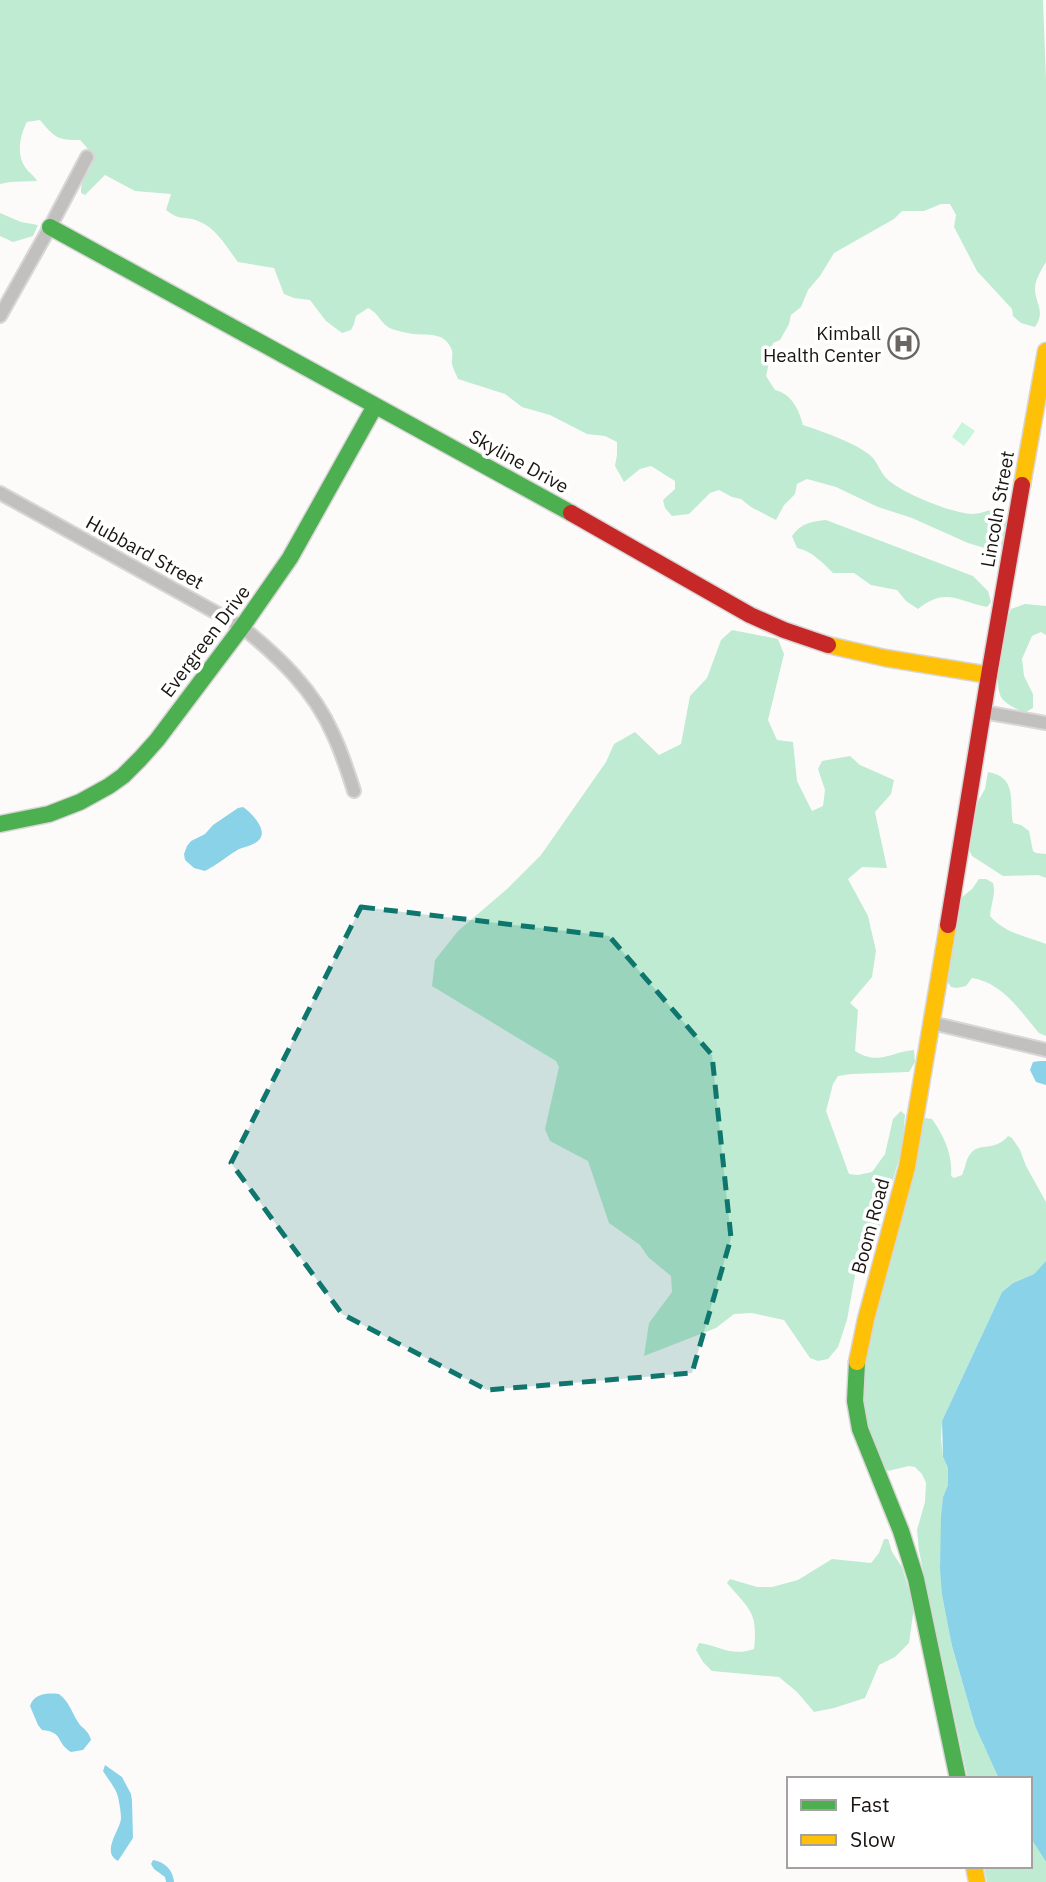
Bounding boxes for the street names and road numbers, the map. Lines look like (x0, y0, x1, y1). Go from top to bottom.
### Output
street label: Skyline Drive (465, 424, 573, 498)
street label: Lincoln Street (975, 449, 1019, 569)
street label: Hubbard Street (82, 510, 208, 594)
street label: Evergreen Drive (155, 580, 255, 702)
street label: Boom Road (846, 1175, 894, 1277)

